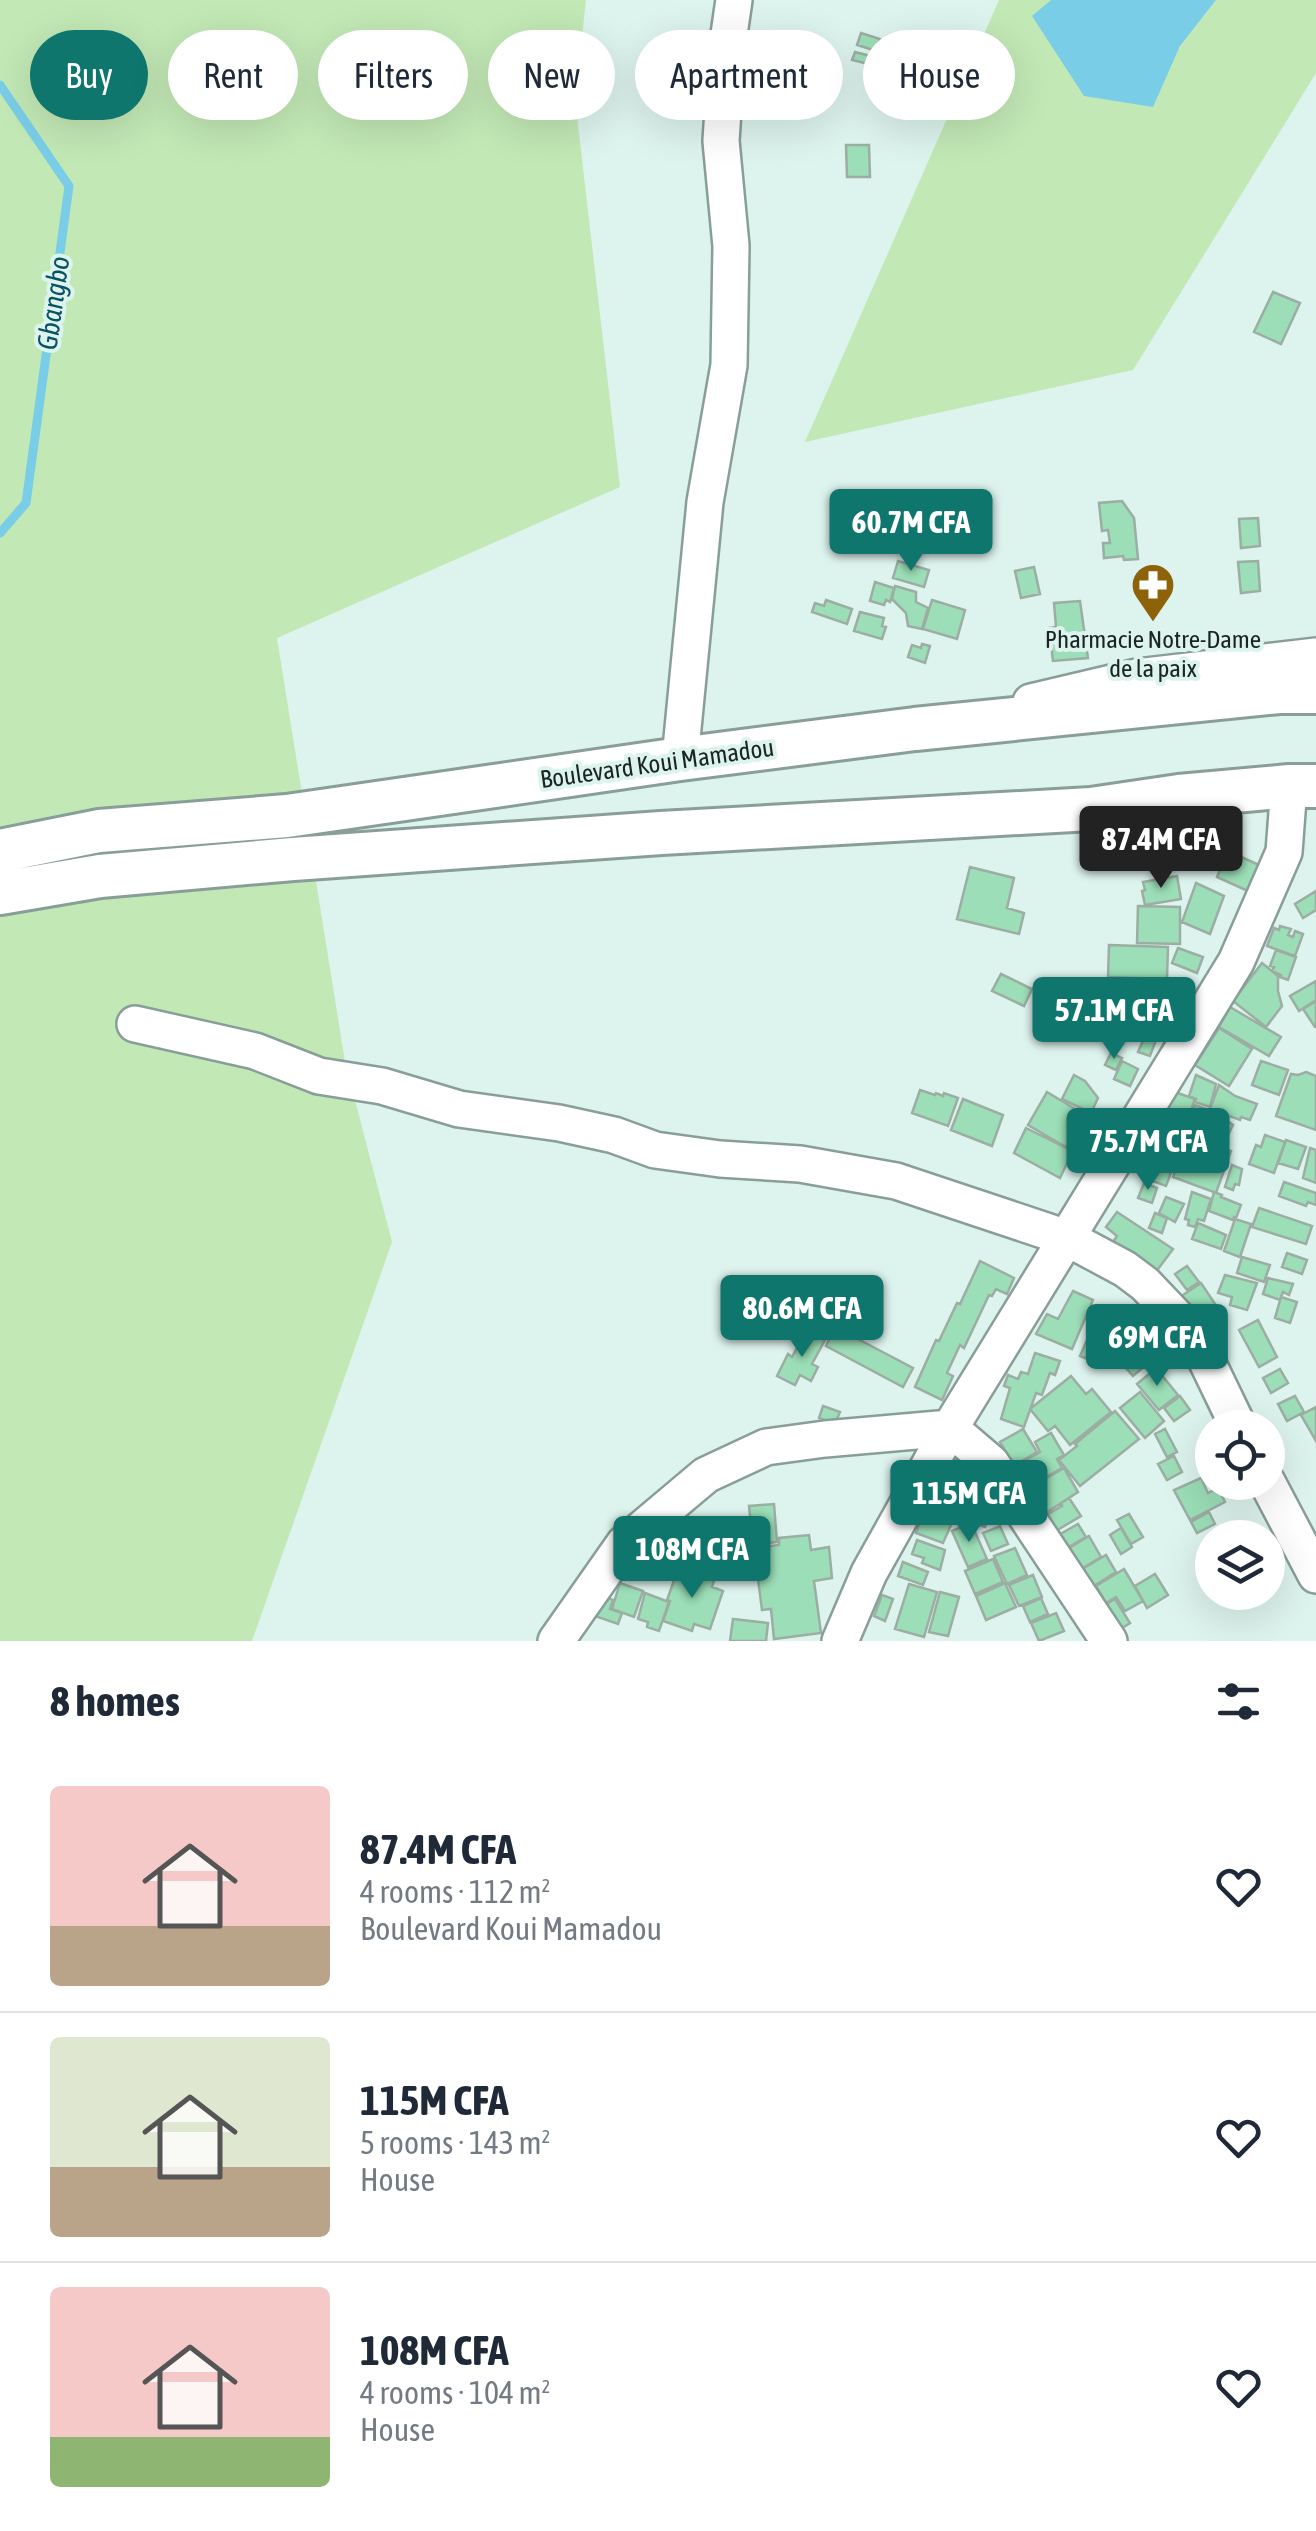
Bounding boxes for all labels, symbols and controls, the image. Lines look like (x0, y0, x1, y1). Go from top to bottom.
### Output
chip: Buy (30, 30, 148, 120)
chip: Rent (168, 30, 298, 120)
chip: Filters (318, 30, 468, 120)
chip: New (488, 30, 615, 120)
chip: Apartment (635, 30, 843, 120)
chip: House (863, 30, 1015, 120)
water label: Gbangbo (31, 254, 75, 352)
pin: 60.7M CFA (797, 489, 1025, 574)
text: 60.7M CFA (852, 503, 970, 540)
pharmacy icon: Pharmacie Notre-Dame de la paix (1130, 562, 1176, 623)
place label: Pharmacie Notre-Dame de la paix (1045, 625, 1261, 682)
street label: Boulevard Koui Mamadou (538, 733, 776, 793)
pin: 87.4M CFA (1047, 806, 1275, 891)
text: 87.4M CFA (1102, 820, 1220, 857)
pin: 57.1M CFA (1000, 977, 1228, 1062)
text: 57.1M CFA (1055, 991, 1173, 1028)
pin: 75.7M CFA (1034, 1108, 1262, 1193)
text: 75.7M CFA (1089, 1122, 1207, 1159)
pin: 80.6M CFA (688, 1275, 916, 1360)
text: 80.6M CFA (743, 1289, 861, 1326)
pin: 69M CFA (1065, 1304, 1249, 1389)
text: 69M CFA (1108, 1318, 1206, 1355)
map controls (1195, 1410, 1285, 1610)
button: locate (1195, 1410, 1285, 1500)
pin: 115M CFA (866, 1460, 1072, 1545)
text: 115M CFA (912, 1474, 1026, 1511)
pin: 108M CFA (589, 1516, 795, 1601)
button: layers (1195, 1520, 1285, 1610)
text: 108M CFA (635, 1530, 749, 1567)
icon: filters (1211, 1674, 1266, 1729)
text: 8 homes (50, 1677, 180, 1725)
text: 87.4M CFA (360, 1825, 516, 1873)
icon: home (130, 1826, 250, 1946)
icon: heart (1211, 1859, 1266, 1914)
text: 4 rooms · 112 m² (360, 1873, 550, 1910)
text: Boulevard Koui Mamadou (360, 1910, 662, 1947)
text: 115M CFA (360, 2076, 509, 2124)
icon: home (130, 2077, 250, 2197)
icon: heart (1211, 2110, 1266, 2165)
text: 5 rooms · 143 m² (360, 2124, 550, 2161)
text: House (360, 2161, 435, 2198)
text: 108M CFA (360, 2326, 509, 2374)
icon: home (130, 2327, 250, 2447)
icon: heart (1211, 2360, 1266, 2415)
text: 4 rooms · 104 m² (360, 2374, 550, 2411)
text: House (360, 2411, 435, 2448)

